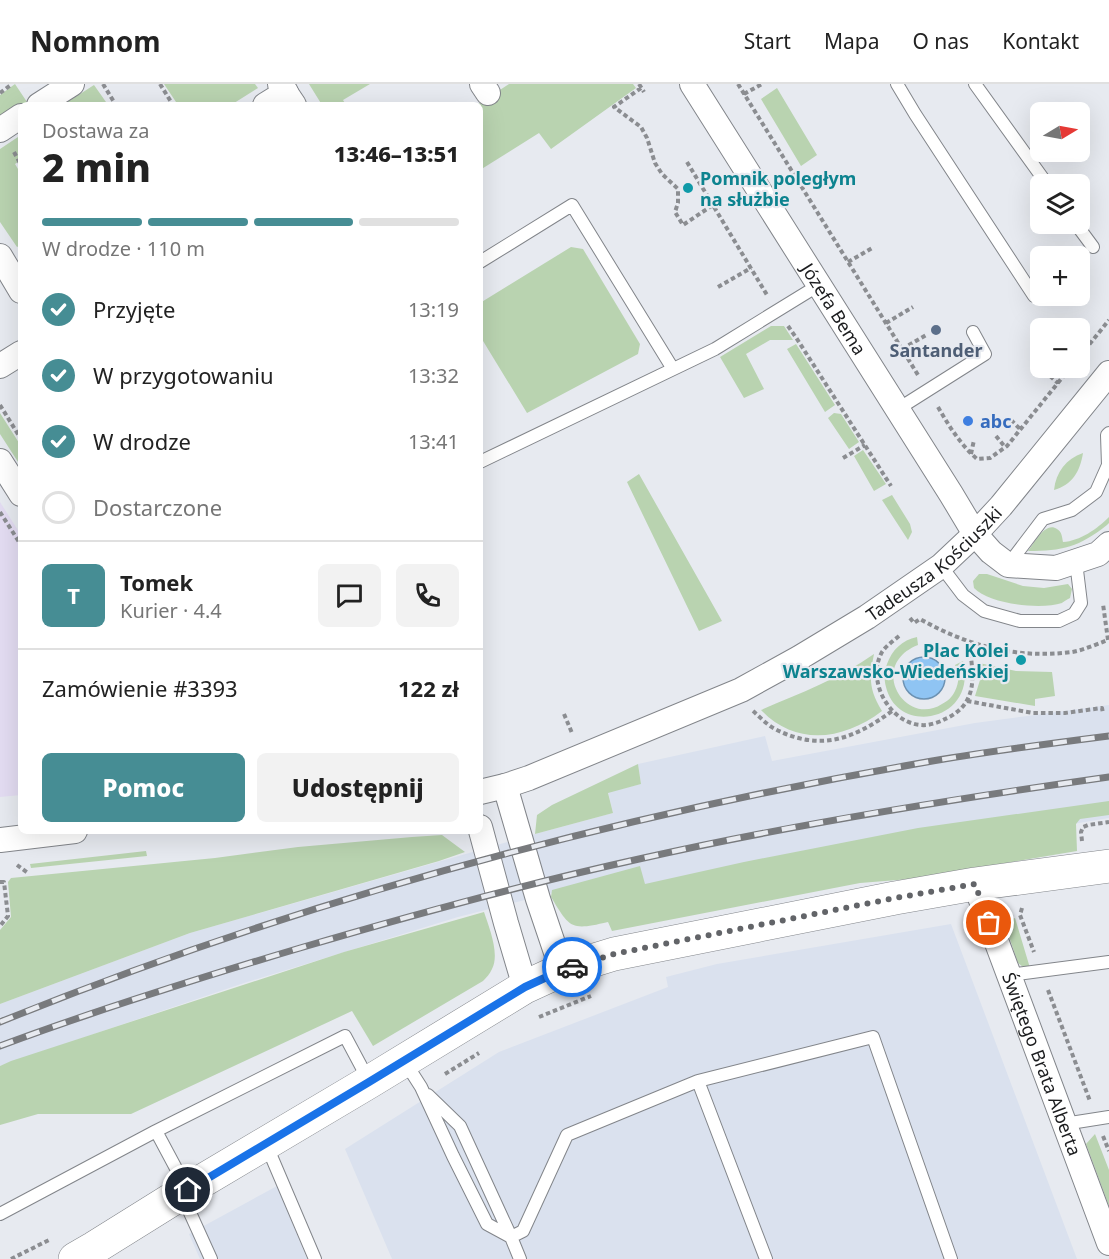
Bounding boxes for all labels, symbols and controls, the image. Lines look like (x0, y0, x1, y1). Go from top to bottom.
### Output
text: Nomnom (30, 22, 161, 60)
text: Start (744, 27, 791, 55)
text: Mapa (824, 27, 879, 55)
text: O nas (912, 27, 969, 55)
text: Kontakt (1002, 27, 1079, 55)
north arrow (1030, 102, 1090, 162)
map controls (1030, 102, 1090, 378)
text: Dostawa za (42, 117, 149, 144)
text: 13:46–13:51 (334, 138, 459, 168)
text: 2 min (42, 140, 151, 193)
place label: Pomnik poległym na służbie (700, 166, 856, 211)
button: layers (1030, 174, 1090, 234)
marker: Pomnik poległym na służbie (681, 181, 695, 195)
text: W drodze · 110 m (42, 235, 205, 262)
button: + (1030, 246, 1090, 306)
street label: Józefa Bema (795, 257, 872, 359)
icon: check (42, 293, 75, 326)
text: Przyjęte (93, 294, 175, 324)
text: 13:19 (408, 296, 459, 323)
button: − (1030, 318, 1090, 378)
marker: Santander (929, 323, 943, 337)
place label: Santander (890, 338, 982, 362)
icon: check (42, 359, 75, 392)
text: W przygotowaniu (93, 360, 274, 390)
text: 13:32 (408, 362, 459, 389)
place label: abc (980, 409, 1011, 433)
marker: abc (961, 414, 975, 428)
icon: check (42, 425, 75, 458)
text: W drodze (93, 426, 191, 456)
text: 13:41 (408, 428, 459, 455)
text: Dostarczone (93, 492, 222, 522)
street label: Tadeusza Kościuszki (861, 501, 1007, 626)
button: chat (318, 564, 381, 627)
button: phone (396, 564, 459, 627)
text: Tomek (120, 567, 193, 597)
text: T (67, 580, 80, 610)
text: Kurier · 4.4 (120, 597, 222, 624)
place label: Plac Kolei Warszawsko-Wiedeńskiej (783, 638, 1009, 683)
marker: Plac Kolei Warszawsko-Wiedeńskiej (1014, 653, 1028, 667)
text: Zamówienie #3393 (42, 673, 238, 703)
text: 122 zł (398, 673, 459, 703)
button: Pomoc (42, 753, 245, 822)
button: Udostępnij (257, 753, 459, 822)
pin (963, 897, 1014, 948)
icon: bag (972, 906, 1005, 939)
courier (542, 937, 602, 997)
icon: car (556, 951, 589, 984)
street label: Świętego Brata Alberta (997, 969, 1087, 1159)
pin (162, 1164, 213, 1215)
icon: home (171, 1173, 204, 1206)

